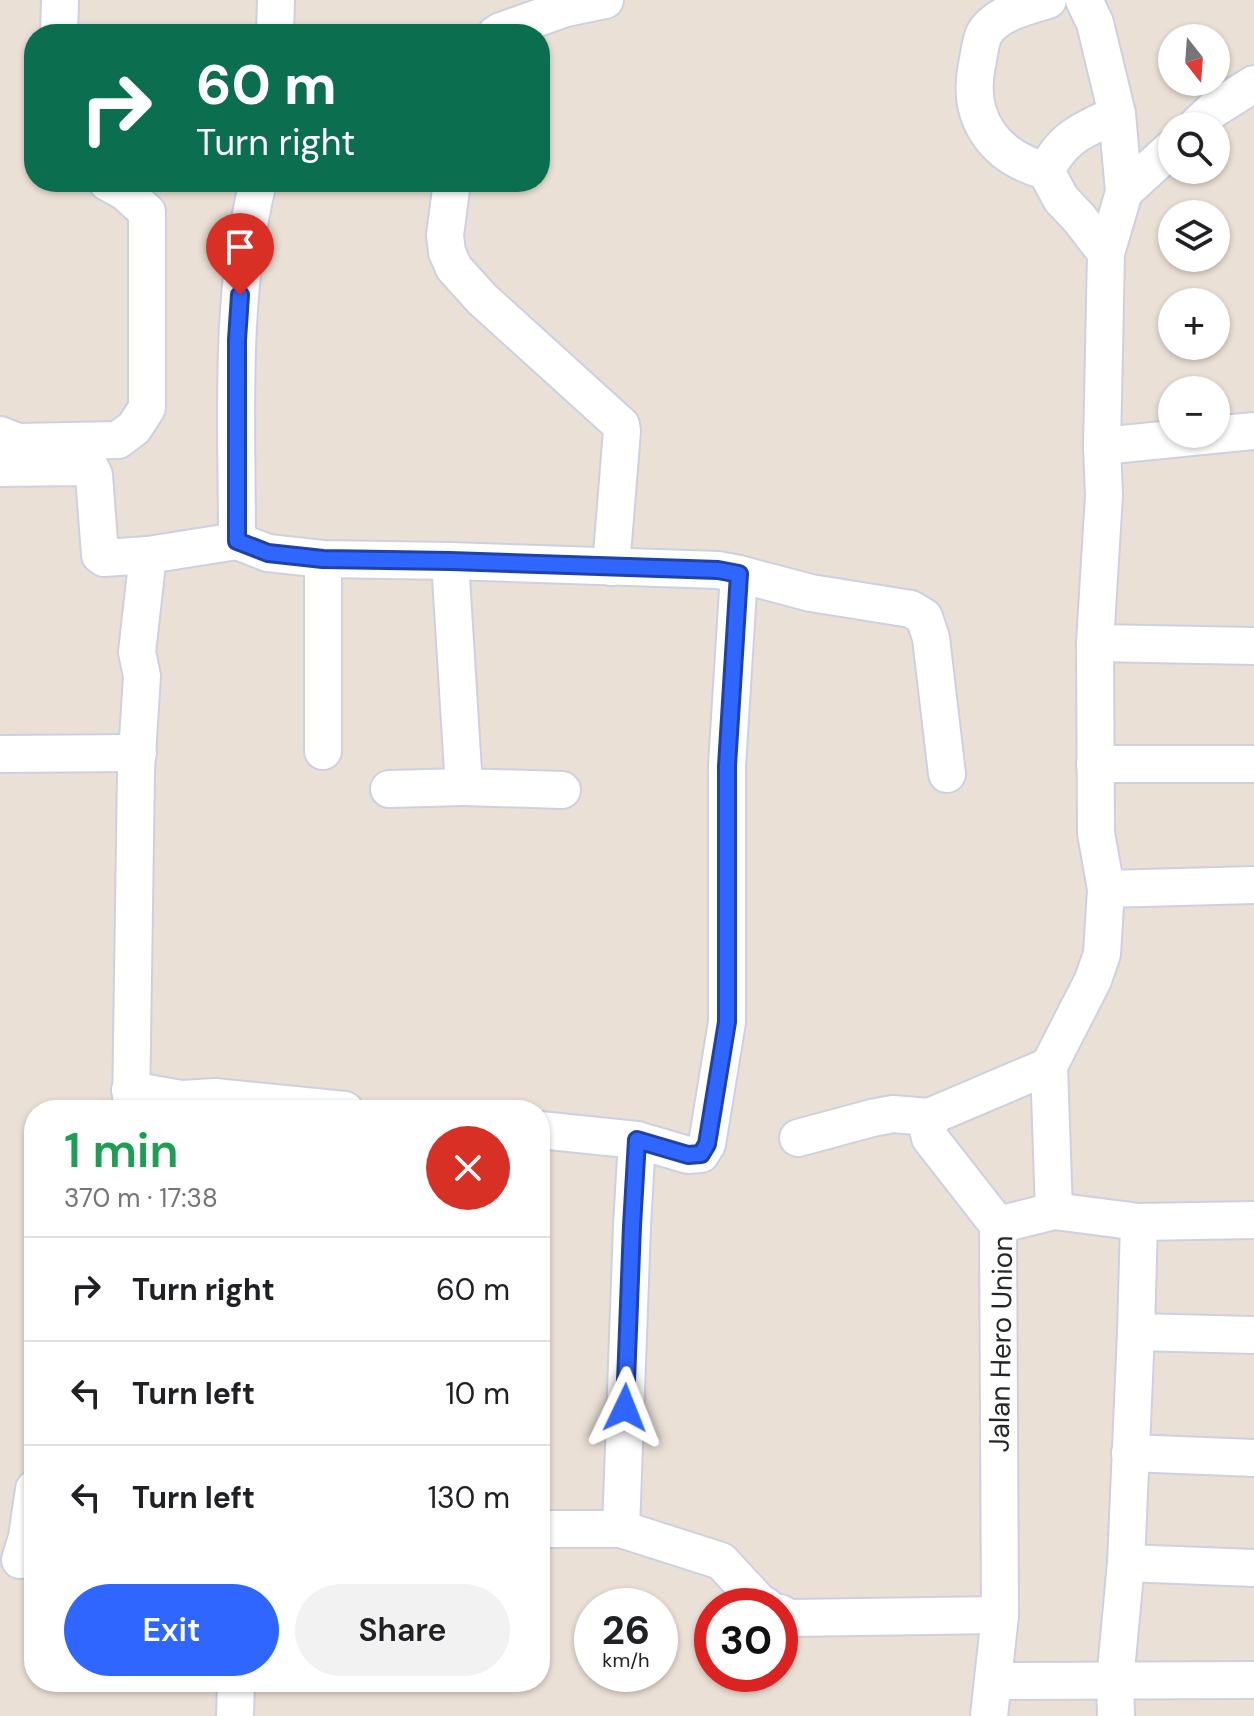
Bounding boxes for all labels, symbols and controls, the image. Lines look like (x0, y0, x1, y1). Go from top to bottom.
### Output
north arrow (1158, 24, 1230, 96)
map controls (1158, 24, 1230, 448)
text: 60 m (196, 48, 337, 121)
icon: right (64, 56, 168, 160)
button: search (1158, 112, 1230, 184)
text: Turn right (196, 119, 355, 166)
button: layers (1158, 200, 1230, 272)
pin (206, 213, 274, 295)
icon: arrive (218, 225, 262, 269)
button: + (1158, 288, 1230, 360)
button: − (1158, 376, 1230, 448)
text: 1 min (64, 1119, 179, 1182)
button: close (426, 1126, 510, 1210)
text: 370 m · 17:38 (64, 1181, 218, 1215)
street label: Jalan Hero Union (981, 1235, 1021, 1453)
icon: right (64, 1267, 108, 1311)
text: Turn right (132, 1270, 275, 1309)
text: 60 m (436, 1270, 510, 1309)
position arrow (583, 1366, 667, 1450)
icon: left (64, 1371, 108, 1415)
text: Turn left (132, 1374, 255, 1413)
text: 10 m (445, 1374, 510, 1413)
icon: left (64, 1475, 108, 1519)
text: Turn left (132, 1478, 255, 1517)
text: 130 m (428, 1478, 510, 1517)
button: Exit (64, 1584, 279, 1676)
button: Share (295, 1584, 510, 1676)
speed limit sign: 30 (694, 1588, 798, 1692)
text: 26 (602, 1604, 650, 1656)
text: km/h (602, 1647, 650, 1673)

